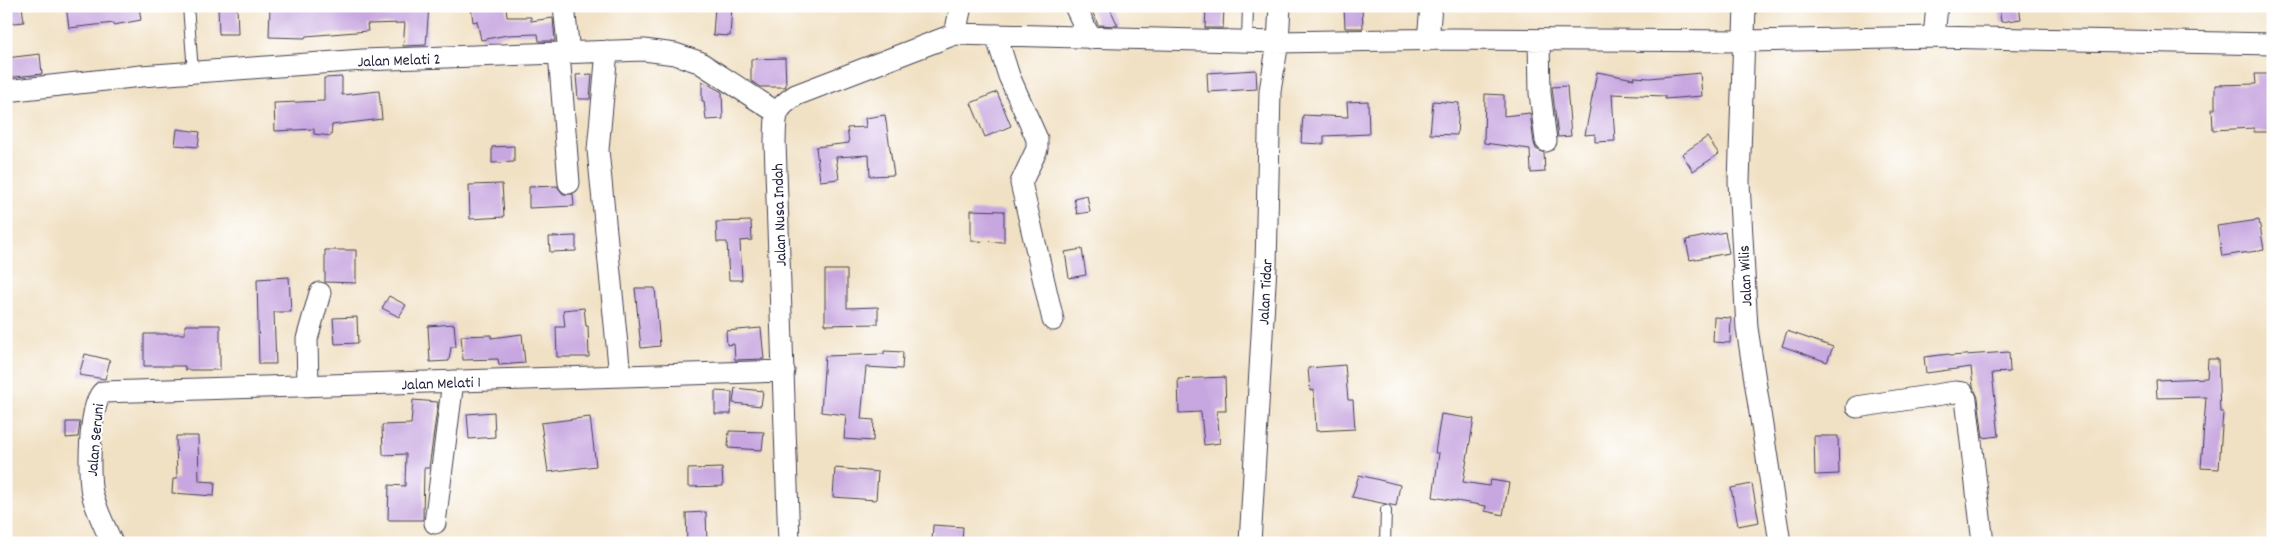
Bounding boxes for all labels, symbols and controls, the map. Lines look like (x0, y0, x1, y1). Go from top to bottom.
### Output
street label: Jalan Melati 2 (357, 49, 441, 74)
street label: Jalan Nusa Indah (767, 163, 794, 267)
street label: Jalan Wilis (1733, 244, 1760, 307)
street label: Jalan Tidar (1253, 259, 1280, 326)
street label: Jalan Melati 1 (401, 372, 481, 397)
street label: Jalan Seruni (82, 403, 111, 478)

